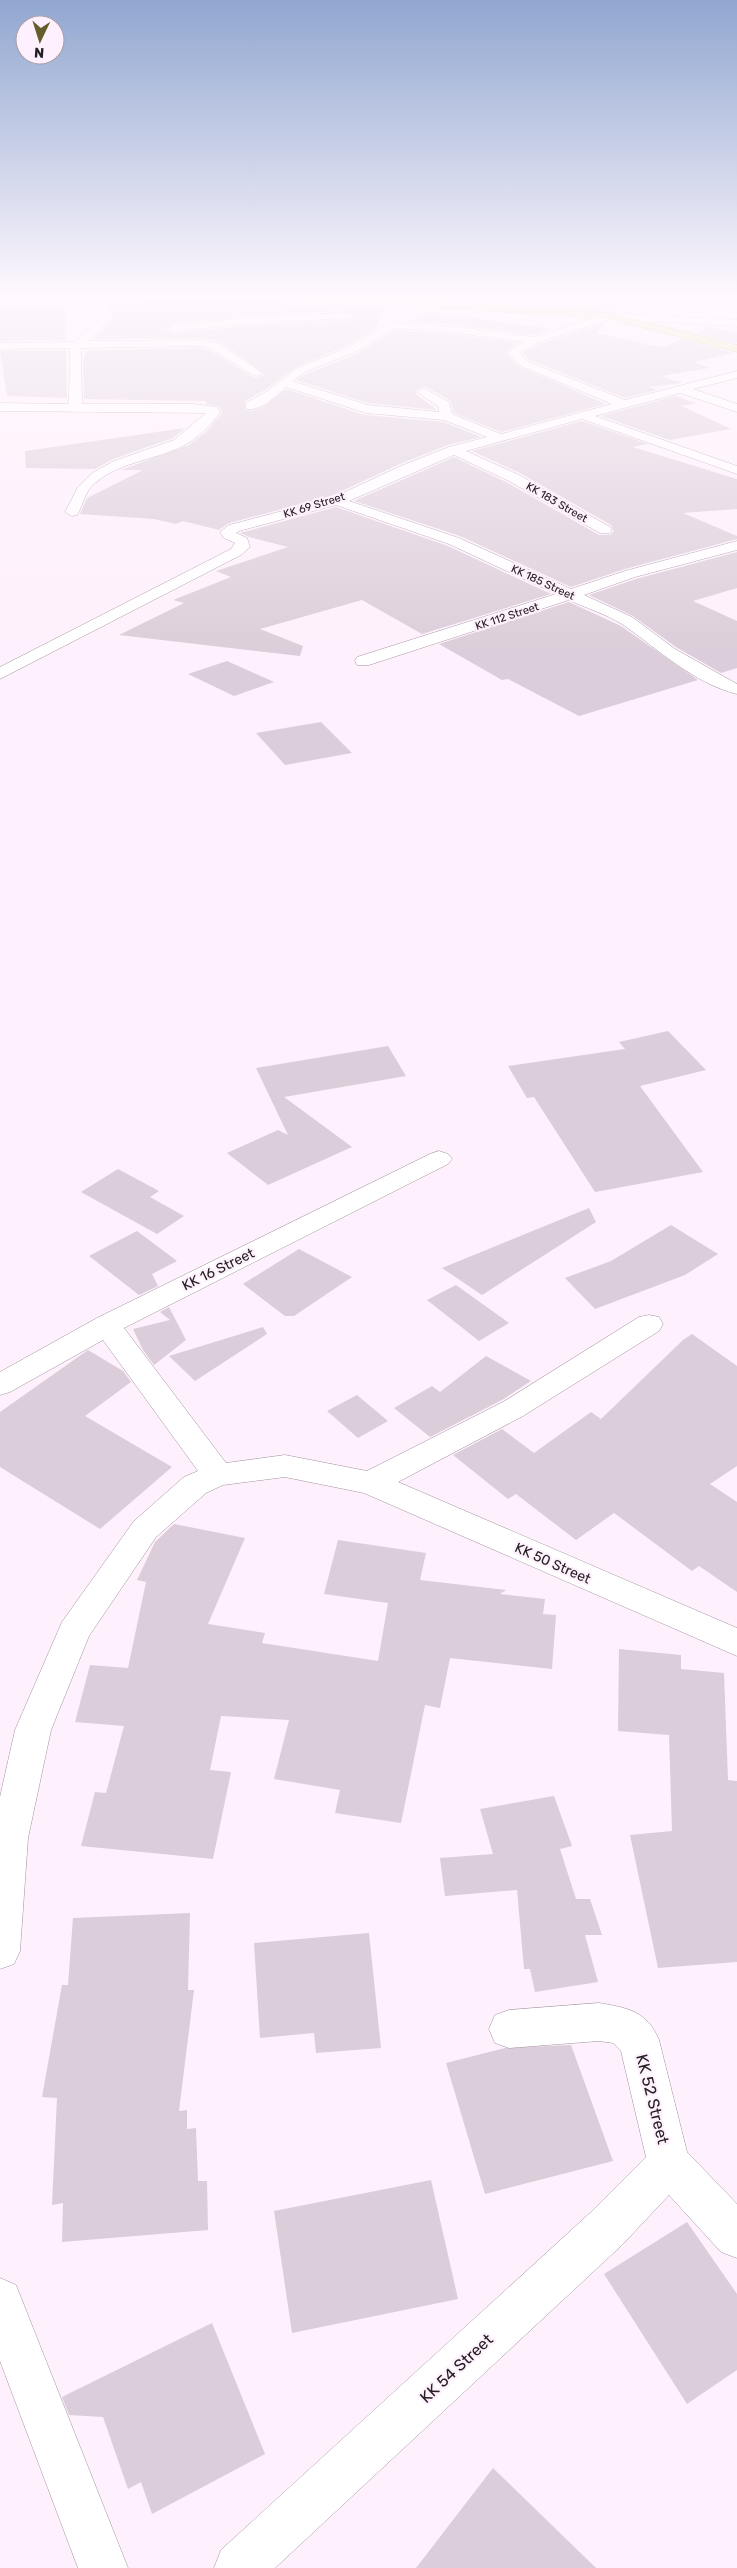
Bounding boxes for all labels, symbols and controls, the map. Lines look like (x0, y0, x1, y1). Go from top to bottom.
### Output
north arrow (15, 15, 65, 65)
text: N (34, 44, 45, 61)
street label: KK 183 Street (524, 480, 590, 526)
street label: KK 69 Street (282, 490, 347, 521)
street label: KK 185 Street (509, 562, 577, 603)
street label: KK 112 Street (474, 600, 541, 633)
street label: KK 16 Street (179, 1244, 258, 1294)
street label: KK 50 Street (512, 1539, 594, 1588)
street label: KK 52 Street (632, 2052, 673, 2146)
street label: KK 54 Street (416, 2330, 497, 2407)

